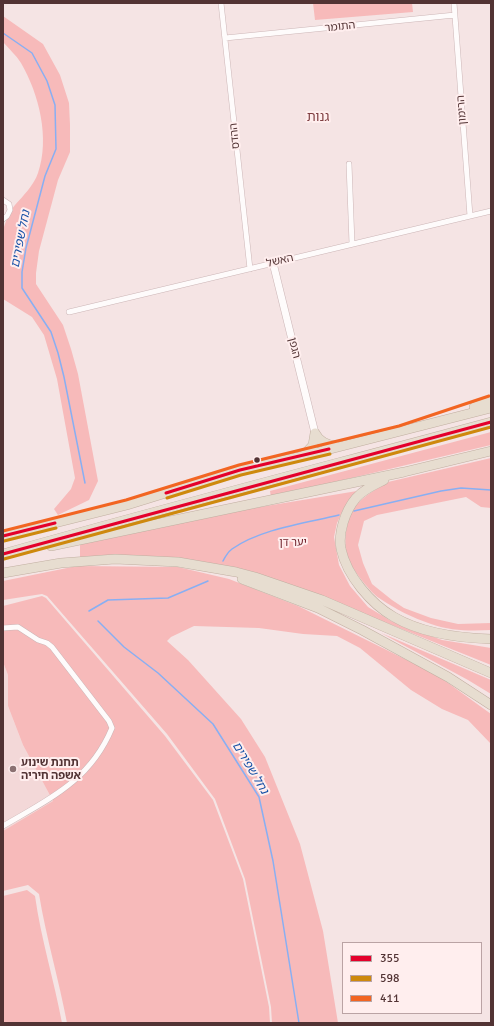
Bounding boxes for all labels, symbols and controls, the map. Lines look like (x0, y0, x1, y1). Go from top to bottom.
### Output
street label: התומר (324, 19, 356, 35)
street label: הרימון (454, 95, 470, 125)
district label: גנות (307, 110, 329, 126)
street label: ההדס (227, 122, 243, 150)
water label: נחל שפירים (8, 209, 34, 269)
street label: האשל (265, 251, 295, 271)
street label: הגפן (285, 336, 303, 360)
unlabelled marker (252, 455, 262, 465)
park label: יער דן (279, 536, 307, 550)
water label: נחל שפירים (229, 739, 271, 797)
place label: תחנת שינוע אשפה חיריה (21, 756, 81, 782)
marker: תחנת שינוע אשפה חיריה (8, 764, 18, 774)
legend (342, 942, 482, 1014)
text: 355 (380, 951, 399, 966)
text: 598 (380, 971, 399, 986)
text: 411 (380, 991, 399, 1006)

